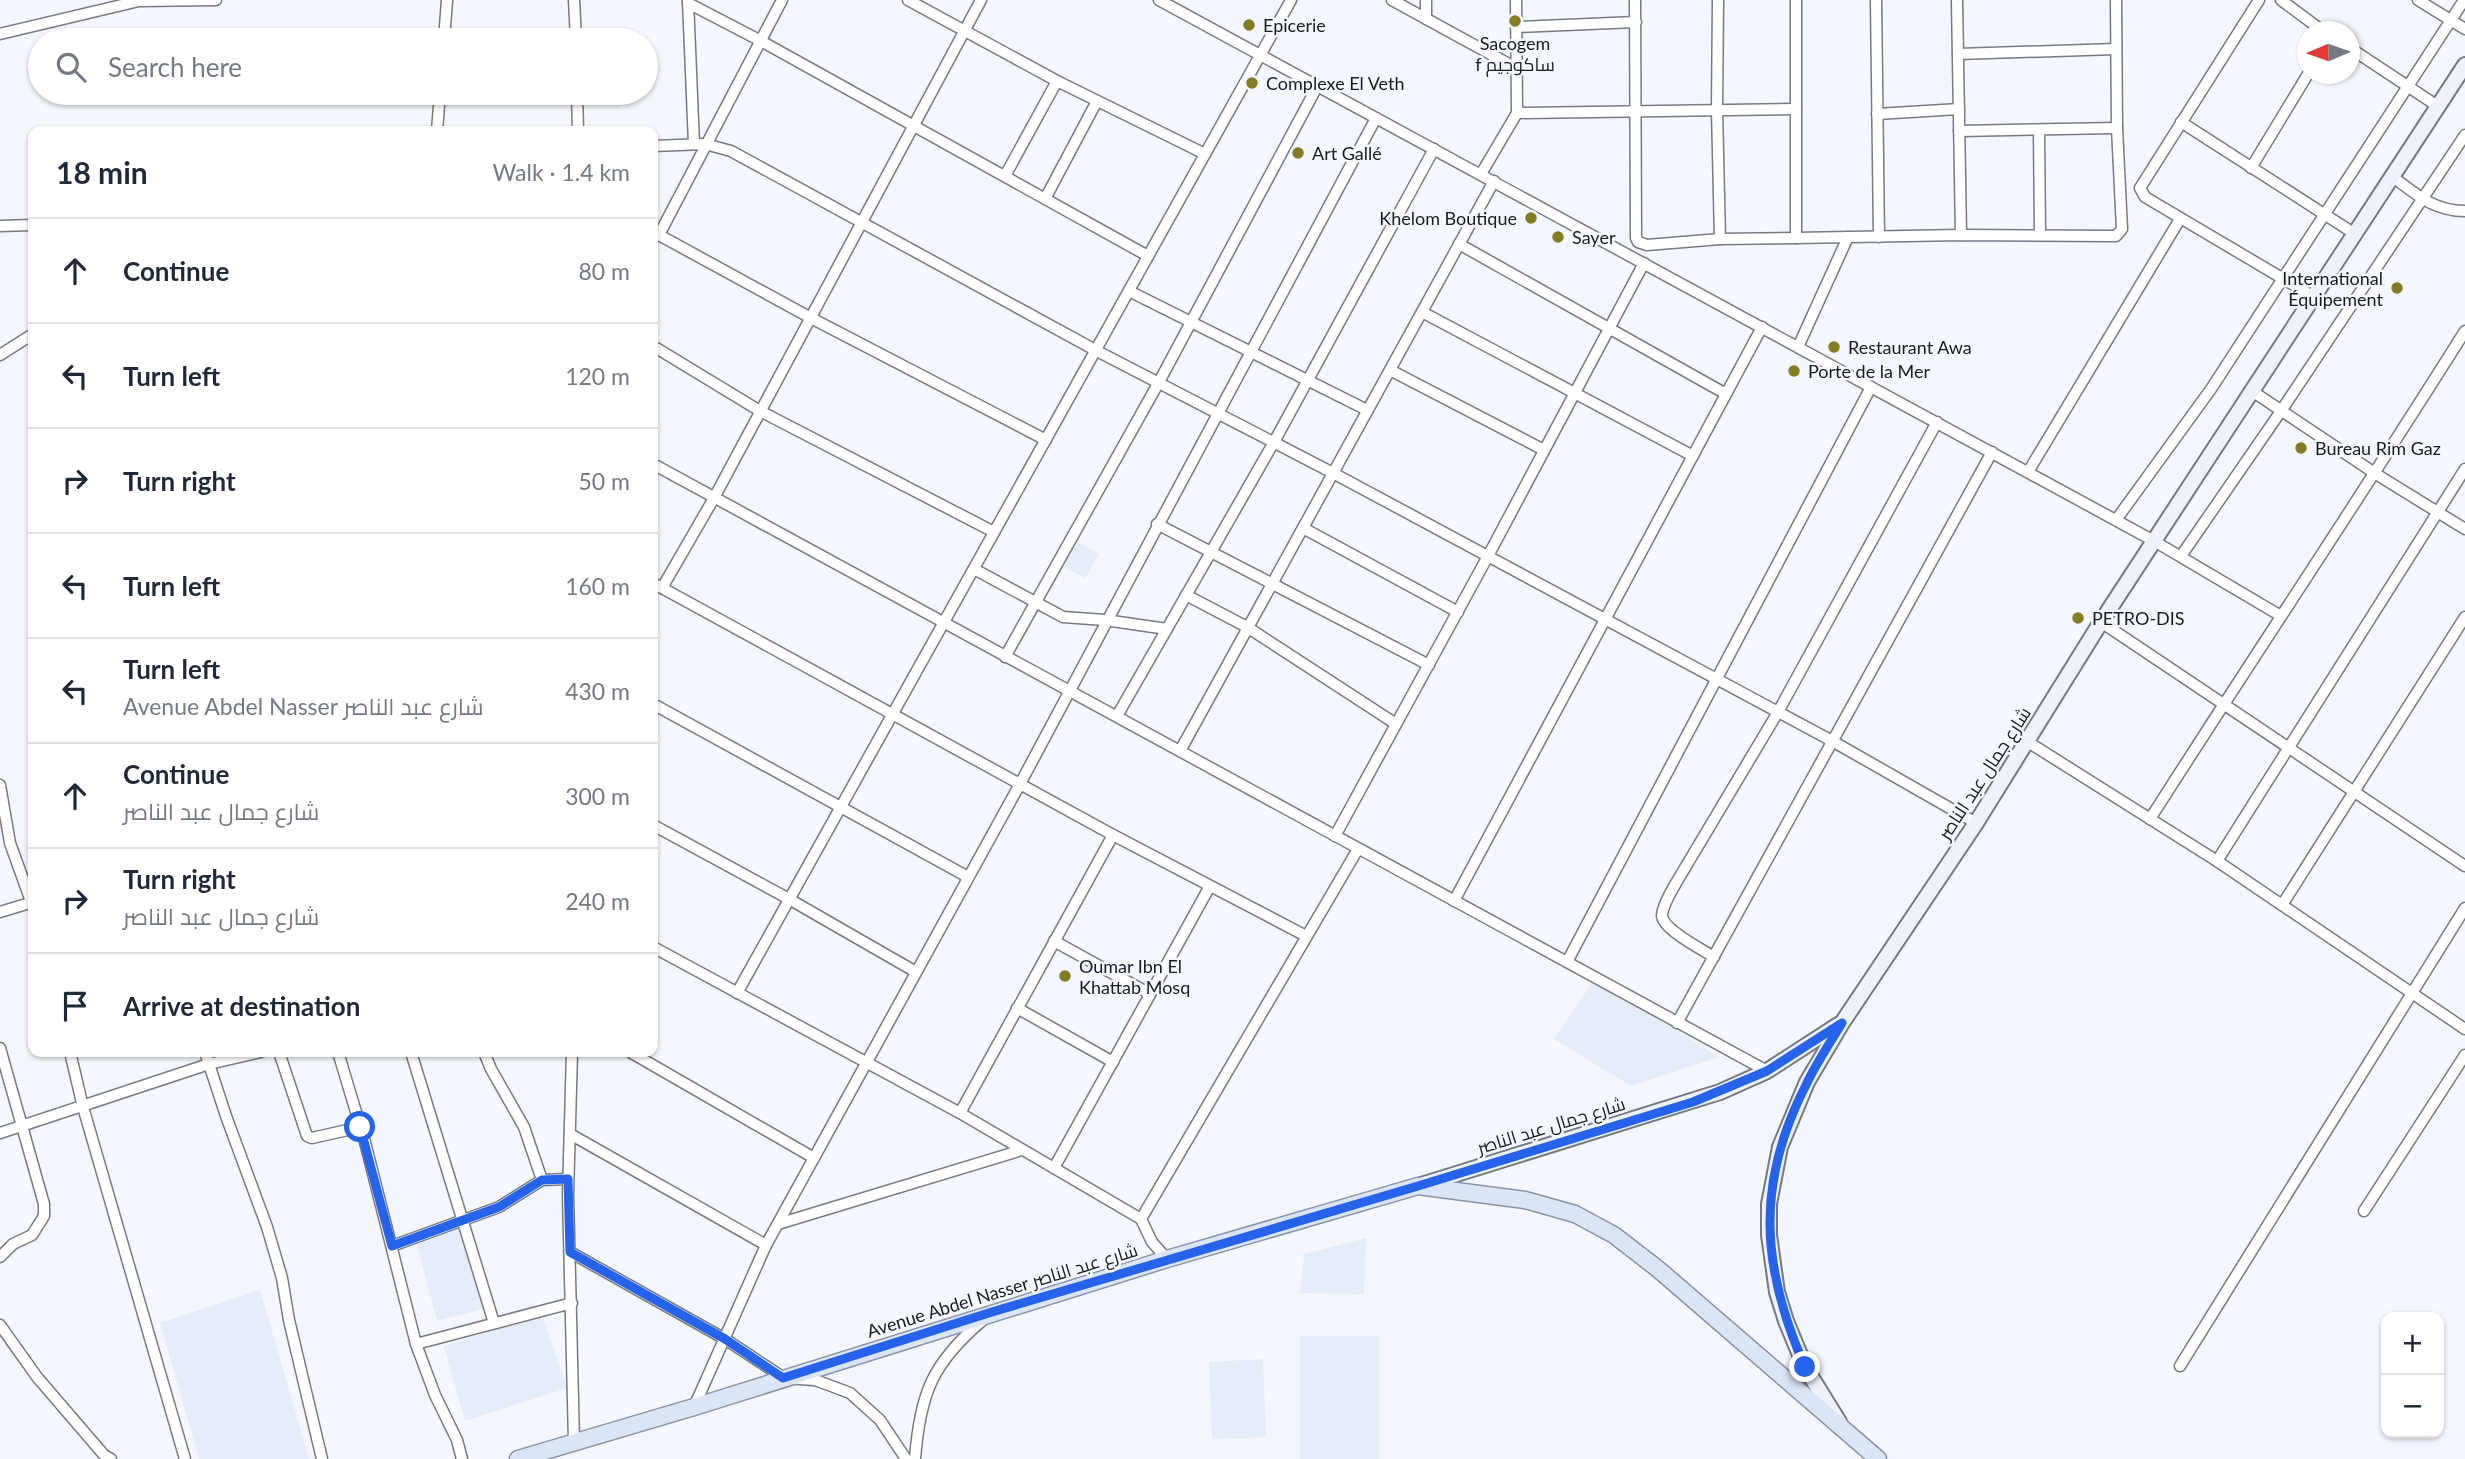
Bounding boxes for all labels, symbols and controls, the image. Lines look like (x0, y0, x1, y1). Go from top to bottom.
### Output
marker: Sacogem f ساكوجيم (1507, 13, 1523, 29)
place label: Epicerie (1263, 14, 1326, 36)
marker: Epicerie (1241, 17, 1257, 33)
north arrow (2297, 21, 2360, 84)
search box (28, 28, 658, 105)
place label: Sacogem f ساكوجيم (1475, 32, 1555, 77)
icon: search (52, 48, 90, 86)
text: Search here (108, 51, 242, 83)
place label: Complexe El Veth (1266, 72, 1405, 94)
marker: Complexe El Veth (1244, 75, 1260, 91)
place label: Art Gallé (1312, 142, 1382, 164)
marker: Art Gallé (1290, 145, 1306, 161)
text: 18 min (56, 154, 148, 190)
text: Walk · 1.4 km (493, 158, 630, 186)
place label: Khelom Boutique (1379, 207, 1517, 229)
marker: Khelom Boutique (1523, 210, 1539, 226)
place label: Sayer (1572, 226, 1616, 248)
marker: Sayer (1550, 229, 1566, 245)
icon: ahead (56, 252, 94, 290)
text: Continue (123, 255, 229, 287)
text: 80 m (579, 257, 630, 285)
place label: International Équipement (2282, 267, 2384, 310)
marker: International Équipement (2389, 280, 2405, 296)
place label: Restaurant Awa (1848, 336, 1972, 358)
marker: Restaurant Awa (1826, 339, 1842, 355)
icon: left (56, 357, 94, 395)
text: Turn left (123, 360, 220, 392)
place label: Porte de la Mer (1808, 360, 1931, 382)
text: 120 m (565, 362, 630, 390)
marker: Porte de la Mer (1786, 363, 1802, 379)
place label: Bureau Rim Gaz (2315, 437, 2441, 459)
marker: Bureau Rim Gaz (2293, 440, 2309, 456)
icon: right (56, 462, 94, 500)
text: Turn right (123, 465, 236, 497)
text: 50 m (579, 467, 630, 495)
icon: left (56, 567, 94, 605)
text: Turn left (123, 570, 220, 602)
text: 160 m (565, 572, 630, 600)
place label: PETRO-DIS (2092, 607, 2185, 629)
marker: PETRO-DIS (2070, 610, 2086, 626)
text: Turn left (123, 653, 220, 685)
icon: left (56, 672, 94, 710)
text: 430 m (565, 677, 630, 705)
text: Avenue Abdel Nasser شارع عبد الناصر (123, 692, 484, 720)
street label: شارع جمال عبد الناصر (1932, 703, 2037, 845)
text: Continue (123, 758, 229, 790)
icon: ahead (56, 777, 94, 815)
text: 300 m (565, 782, 630, 810)
text: شارع جمال عبد الناصر (123, 797, 319, 825)
text: Turn right (123, 863, 236, 895)
icon: right (56, 882, 94, 920)
text: 240 m (565, 887, 630, 915)
text: شارع جمال عبد الناصر (123, 902, 319, 930)
place label: Oumar Ibn El Khattab Mosq (1079, 955, 1190, 998)
marker: Oumar Ibn El Khattab Mosq (1057, 968, 1073, 984)
icon: arrive (56, 987, 94, 1025)
text: Arrive at destination (123, 990, 360, 1022)
street label: شارع جمال عبد الناصر (1473, 1092, 1628, 1160)
route start (344, 1111, 375, 1142)
street label: Avenue Abdel Nasser شارع عبد الناصر (864, 1238, 1141, 1344)
map controls (2381, 1312, 2444, 1438)
button: + (2381, 1312, 2444, 1375)
route end (1789, 1351, 1820, 1382)
button: − (2381, 1375, 2444, 1438)

